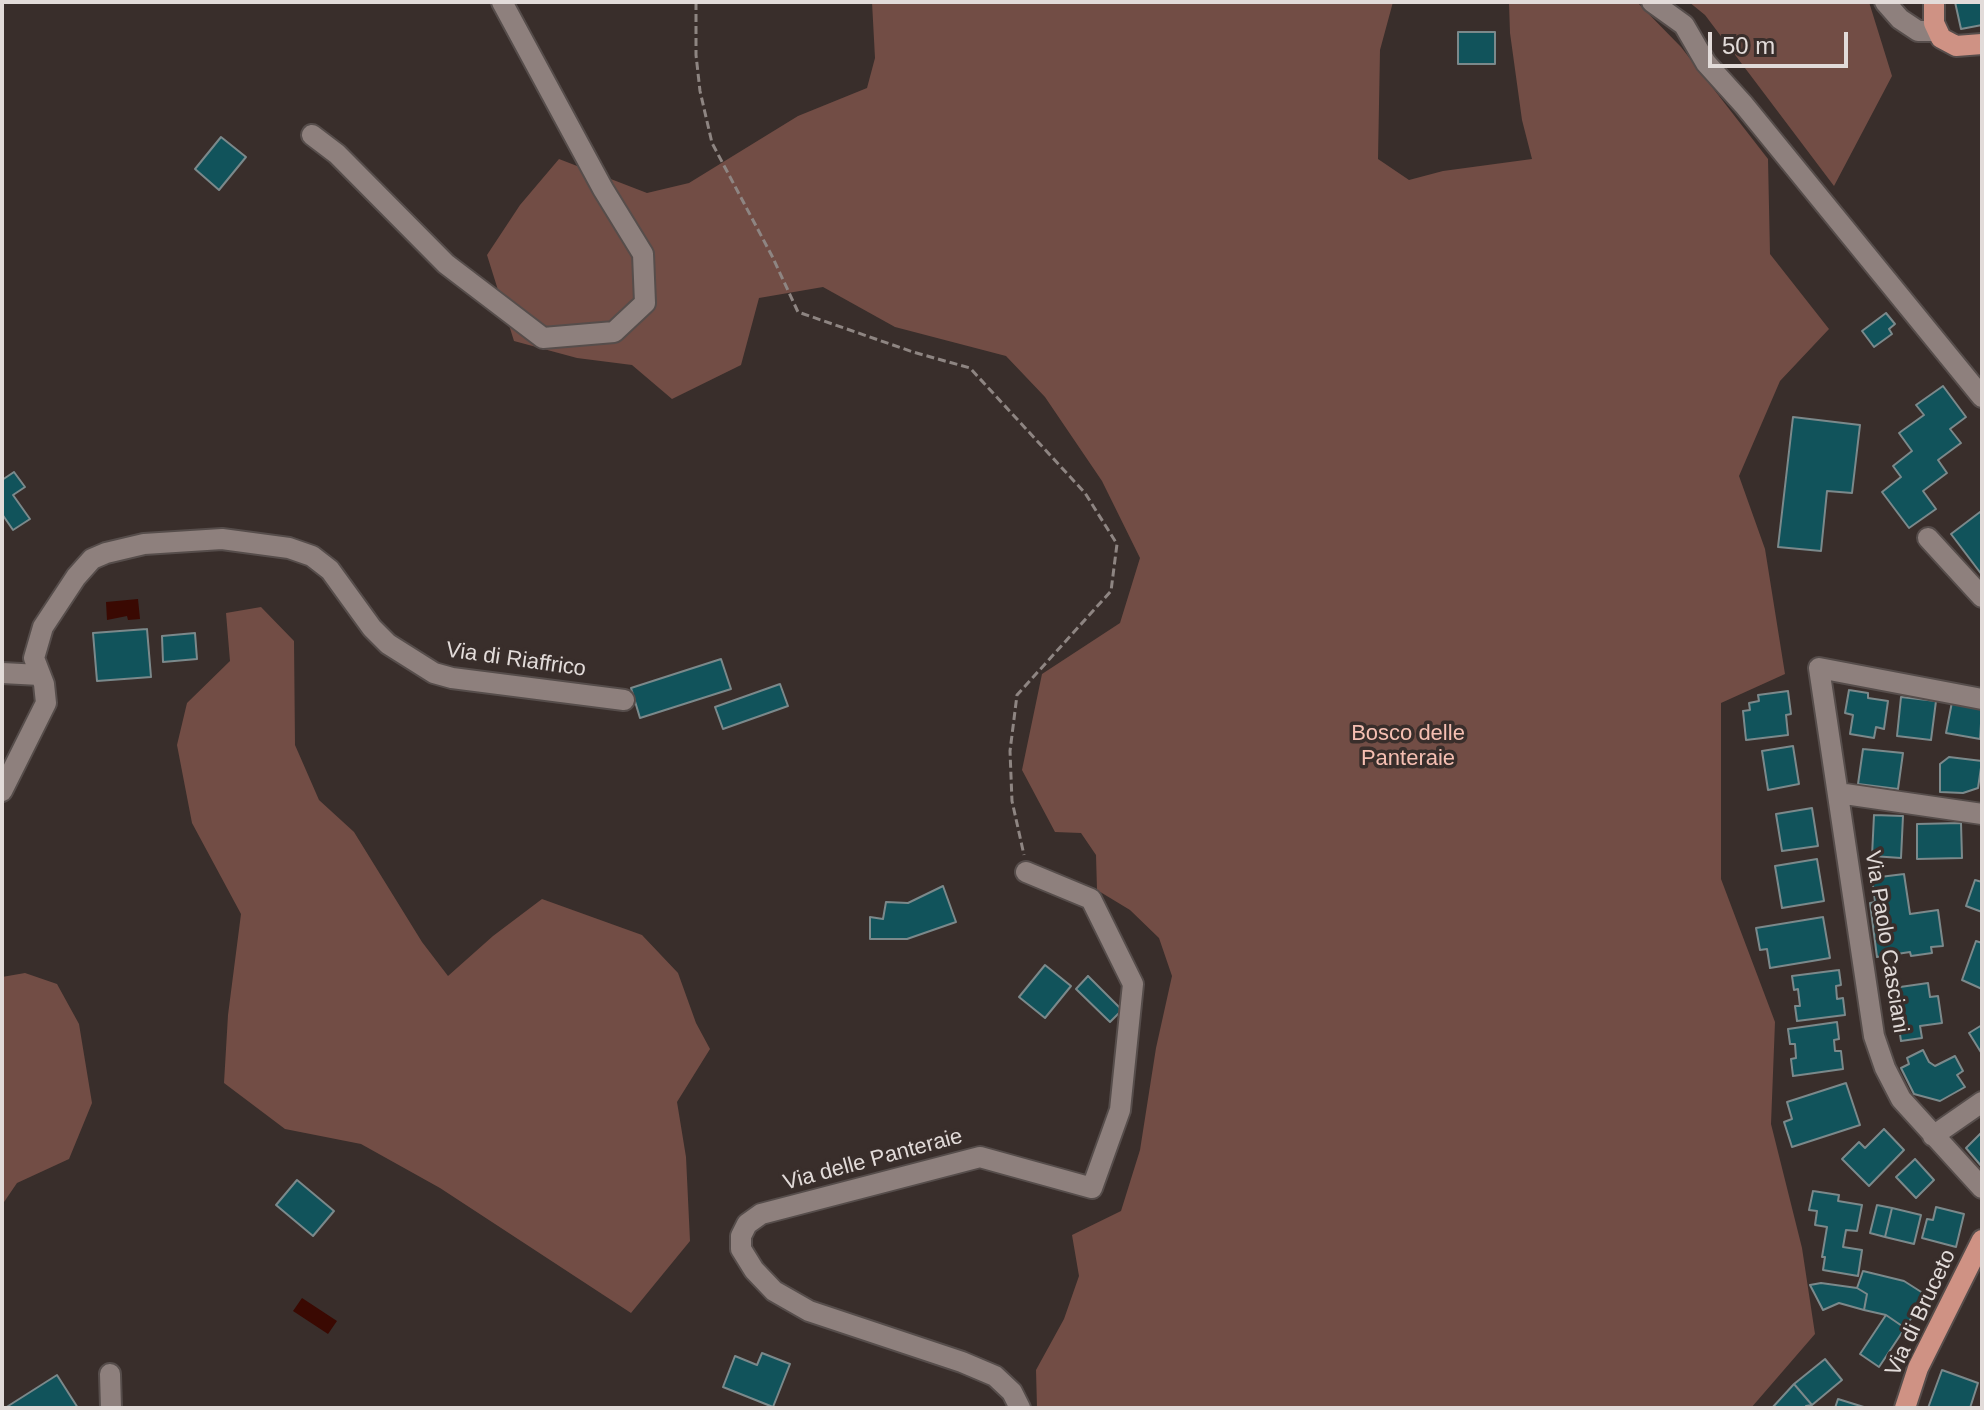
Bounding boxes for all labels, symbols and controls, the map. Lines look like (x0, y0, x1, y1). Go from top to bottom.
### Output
scale bar (1712, 16, 1852, 66)
text: 50 m (1722, 32, 1775, 59)
street label: Via di Riaffrico (444, 637, 588, 683)
park label: Bosco delle Panteraie (1351, 721, 1465, 772)
street label: Via Paolo Casciani (1859, 849, 1913, 1035)
street label: Via delle Panteraie (781, 1123, 965, 1197)
street label: Via di Bruceto (1880, 1246, 1962, 1380)

